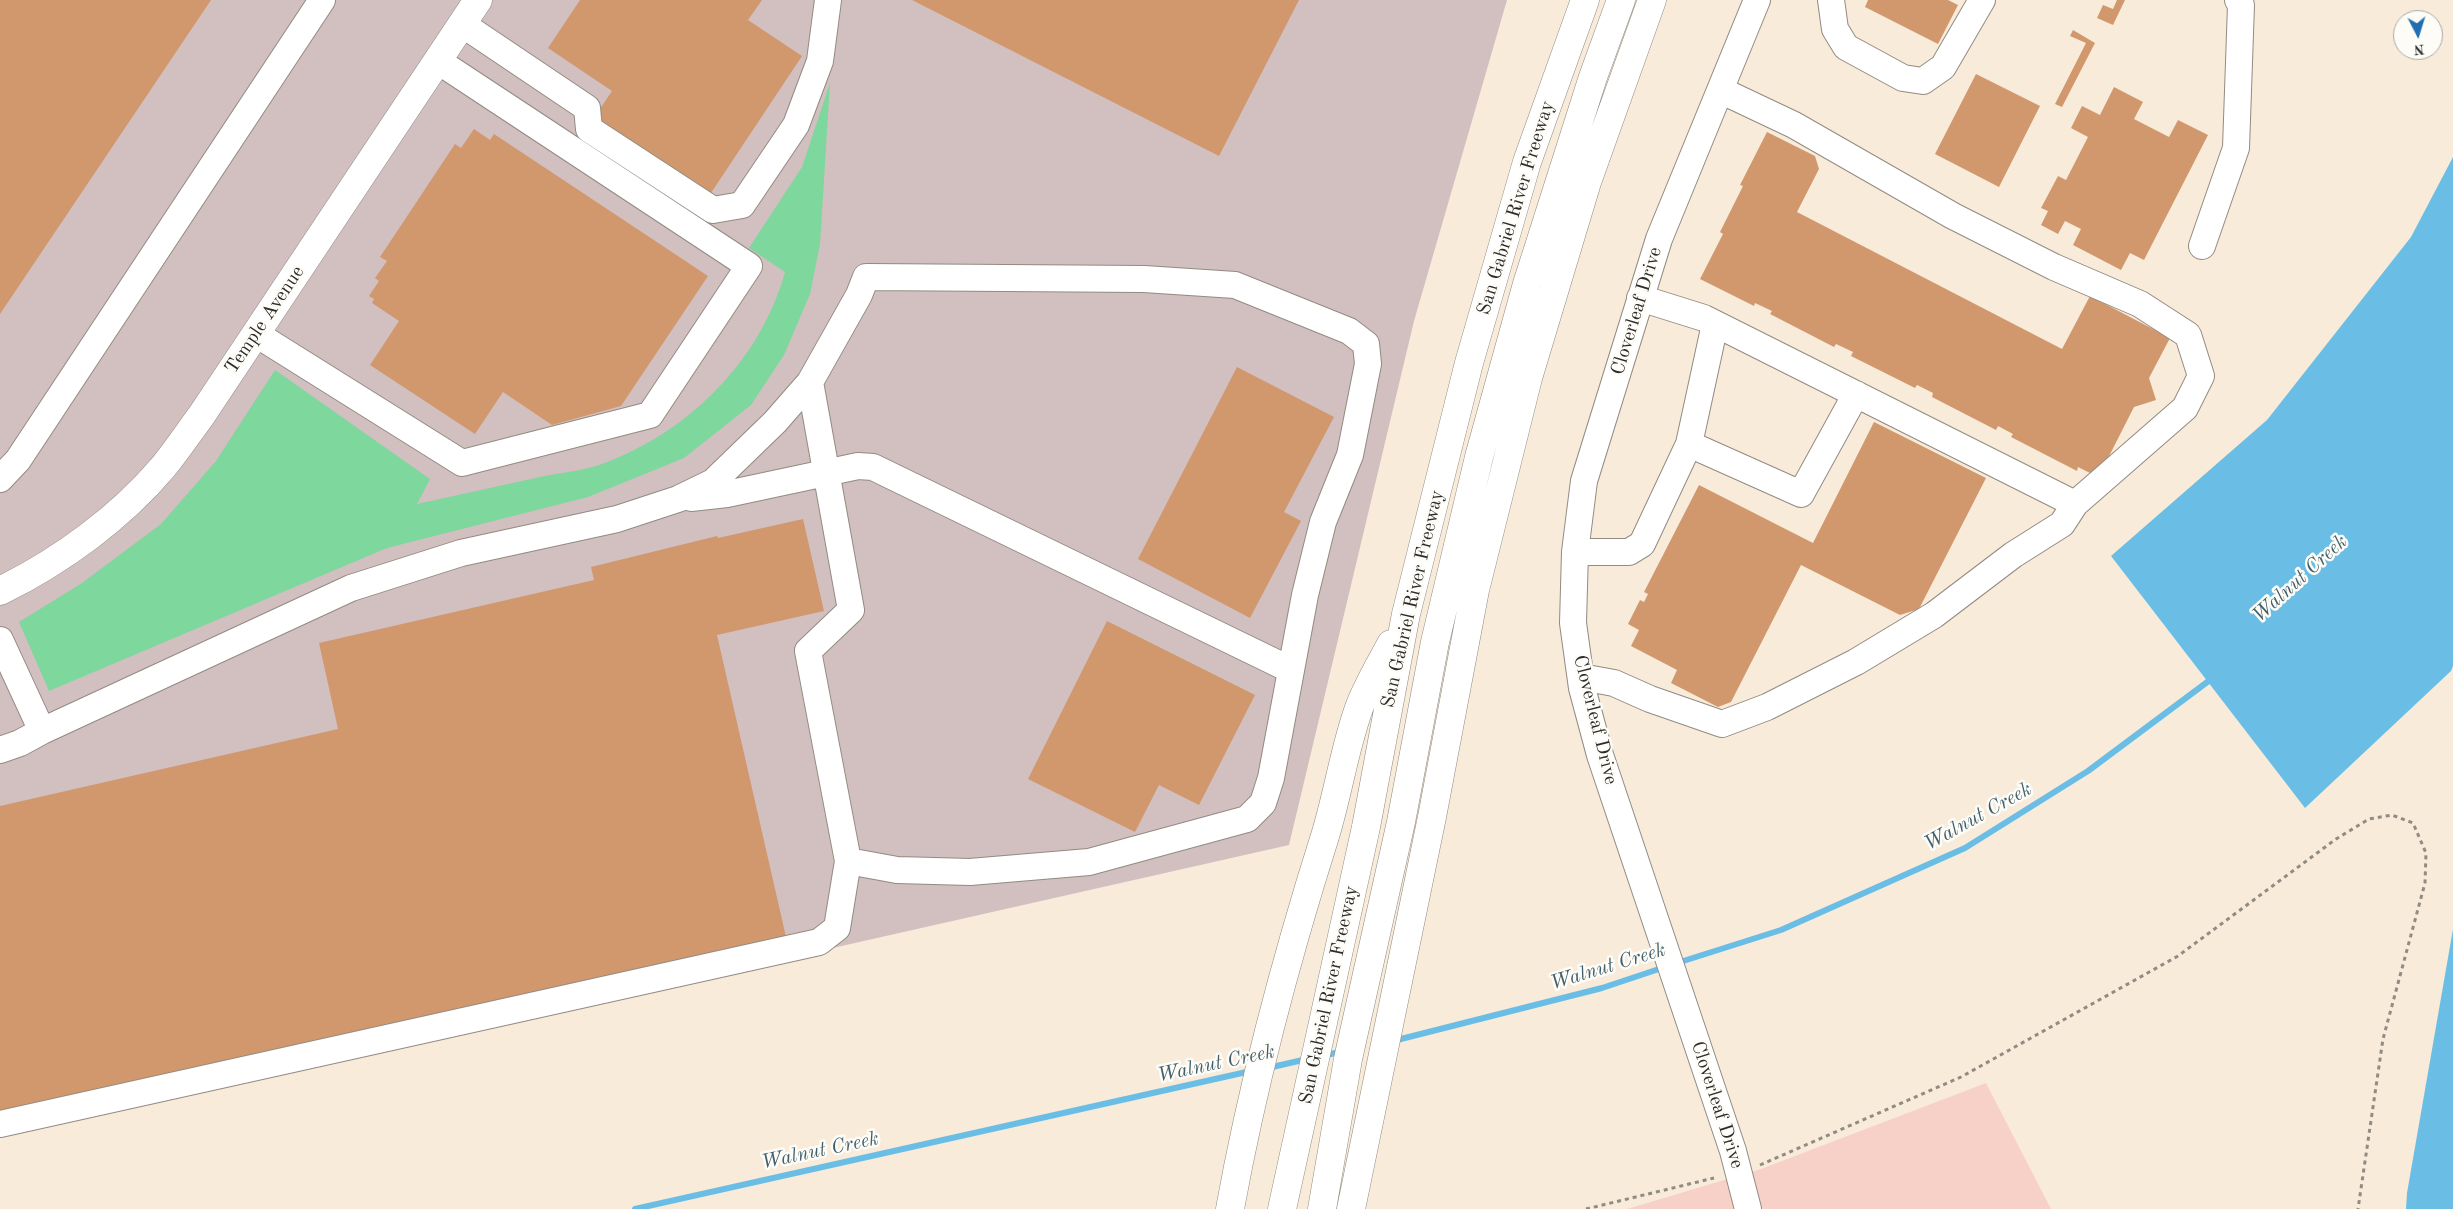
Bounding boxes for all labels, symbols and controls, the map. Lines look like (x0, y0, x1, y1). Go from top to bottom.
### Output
north arrow (2393, 10, 2443, 60)
text: N (2413, 42, 2425, 56)
street label: San Gabriel River Freeway (1473, 98, 1559, 318)
street label: Cloverleaf Drive (1607, 244, 1667, 378)
street label: Temple Avenue (220, 262, 310, 378)
street label: San Gabriel River Freeway (1377, 488, 1449, 710)
water label: Walnut Creek (2248, 530, 2352, 628)
street label: Cloverleaf Drive (1568, 653, 1622, 787)
water label: Walnut Creek (1920, 778, 2036, 856)
street label: San Gabriel River Freeway (1295, 884, 1363, 1106)
water label: Walnut Creek (1547, 938, 1669, 996)
street label: Cloverleaf Drive (1686, 1038, 1748, 1172)
water label: Walnut Creek (1155, 1040, 1277, 1088)
water label: Walnut Creek (759, 1127, 881, 1175)

